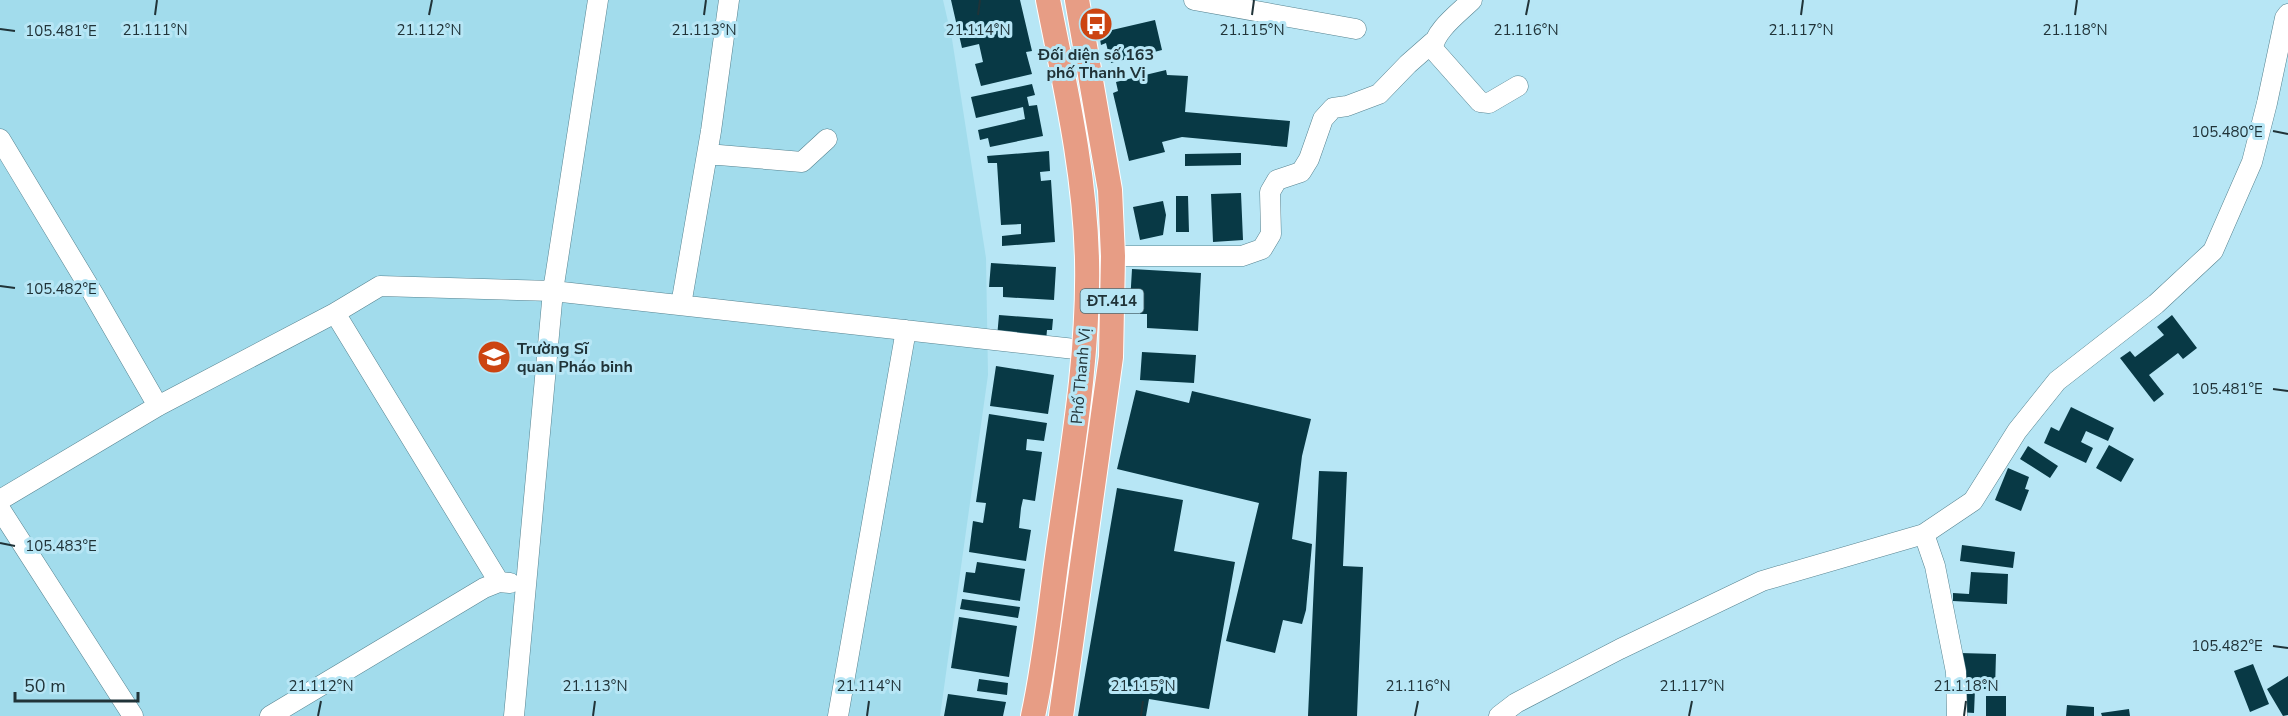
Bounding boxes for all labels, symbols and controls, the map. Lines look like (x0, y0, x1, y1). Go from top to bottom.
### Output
bus stop icon: Đối diện số 163 phố Thanh Vị (1078, 6, 1114, 42)
text: 21.111°N (122, 20, 188, 40)
text: 21.112°N (396, 20, 462, 40)
text: 21.113°N (671, 20, 737, 40)
text: 21.114°N (945, 20, 1011, 40)
text: 21.115°N (1219, 20, 1285, 40)
text: 21.116°N (1493, 20, 1559, 40)
text: 21.117°N (1768, 20, 1834, 40)
text: 21.118°N (2042, 20, 2108, 40)
text: 105.481°E (25, 21, 97, 41)
place label: Đối diện số 163 phố Thanh Vị (1037, 44, 1154, 84)
text: 105.480°E (2191, 122, 2263, 142)
text: 105.482°E (25, 279, 97, 299)
road number: ĐT.414 (1080, 289, 1144, 313)
street label: Phố Thanh Vị (1066, 327, 1096, 425)
place label: Trường Sĩ quan Pháo binh (517, 338, 633, 378)
school or university icon: Trường Sĩ quan Pháo binh (476, 339, 512, 375)
text: 105.481°E (2191, 379, 2263, 399)
text: 105.483°E (25, 536, 97, 556)
text: 105.482°E (2191, 636, 2263, 656)
scale bar (15, 665, 138, 703)
text: 50 m (24, 674, 66, 698)
text: 21.112°N (288, 676, 354, 696)
text: 21.113°N (562, 676, 628, 696)
text: 21.114°N (836, 676, 902, 696)
text: 21.115°N (1110, 676, 1176, 696)
text: 21.116°N (1385, 676, 1451, 696)
text: 21.117°N (1659, 676, 1725, 696)
text: 21.118°N (1933, 676, 1999, 696)

